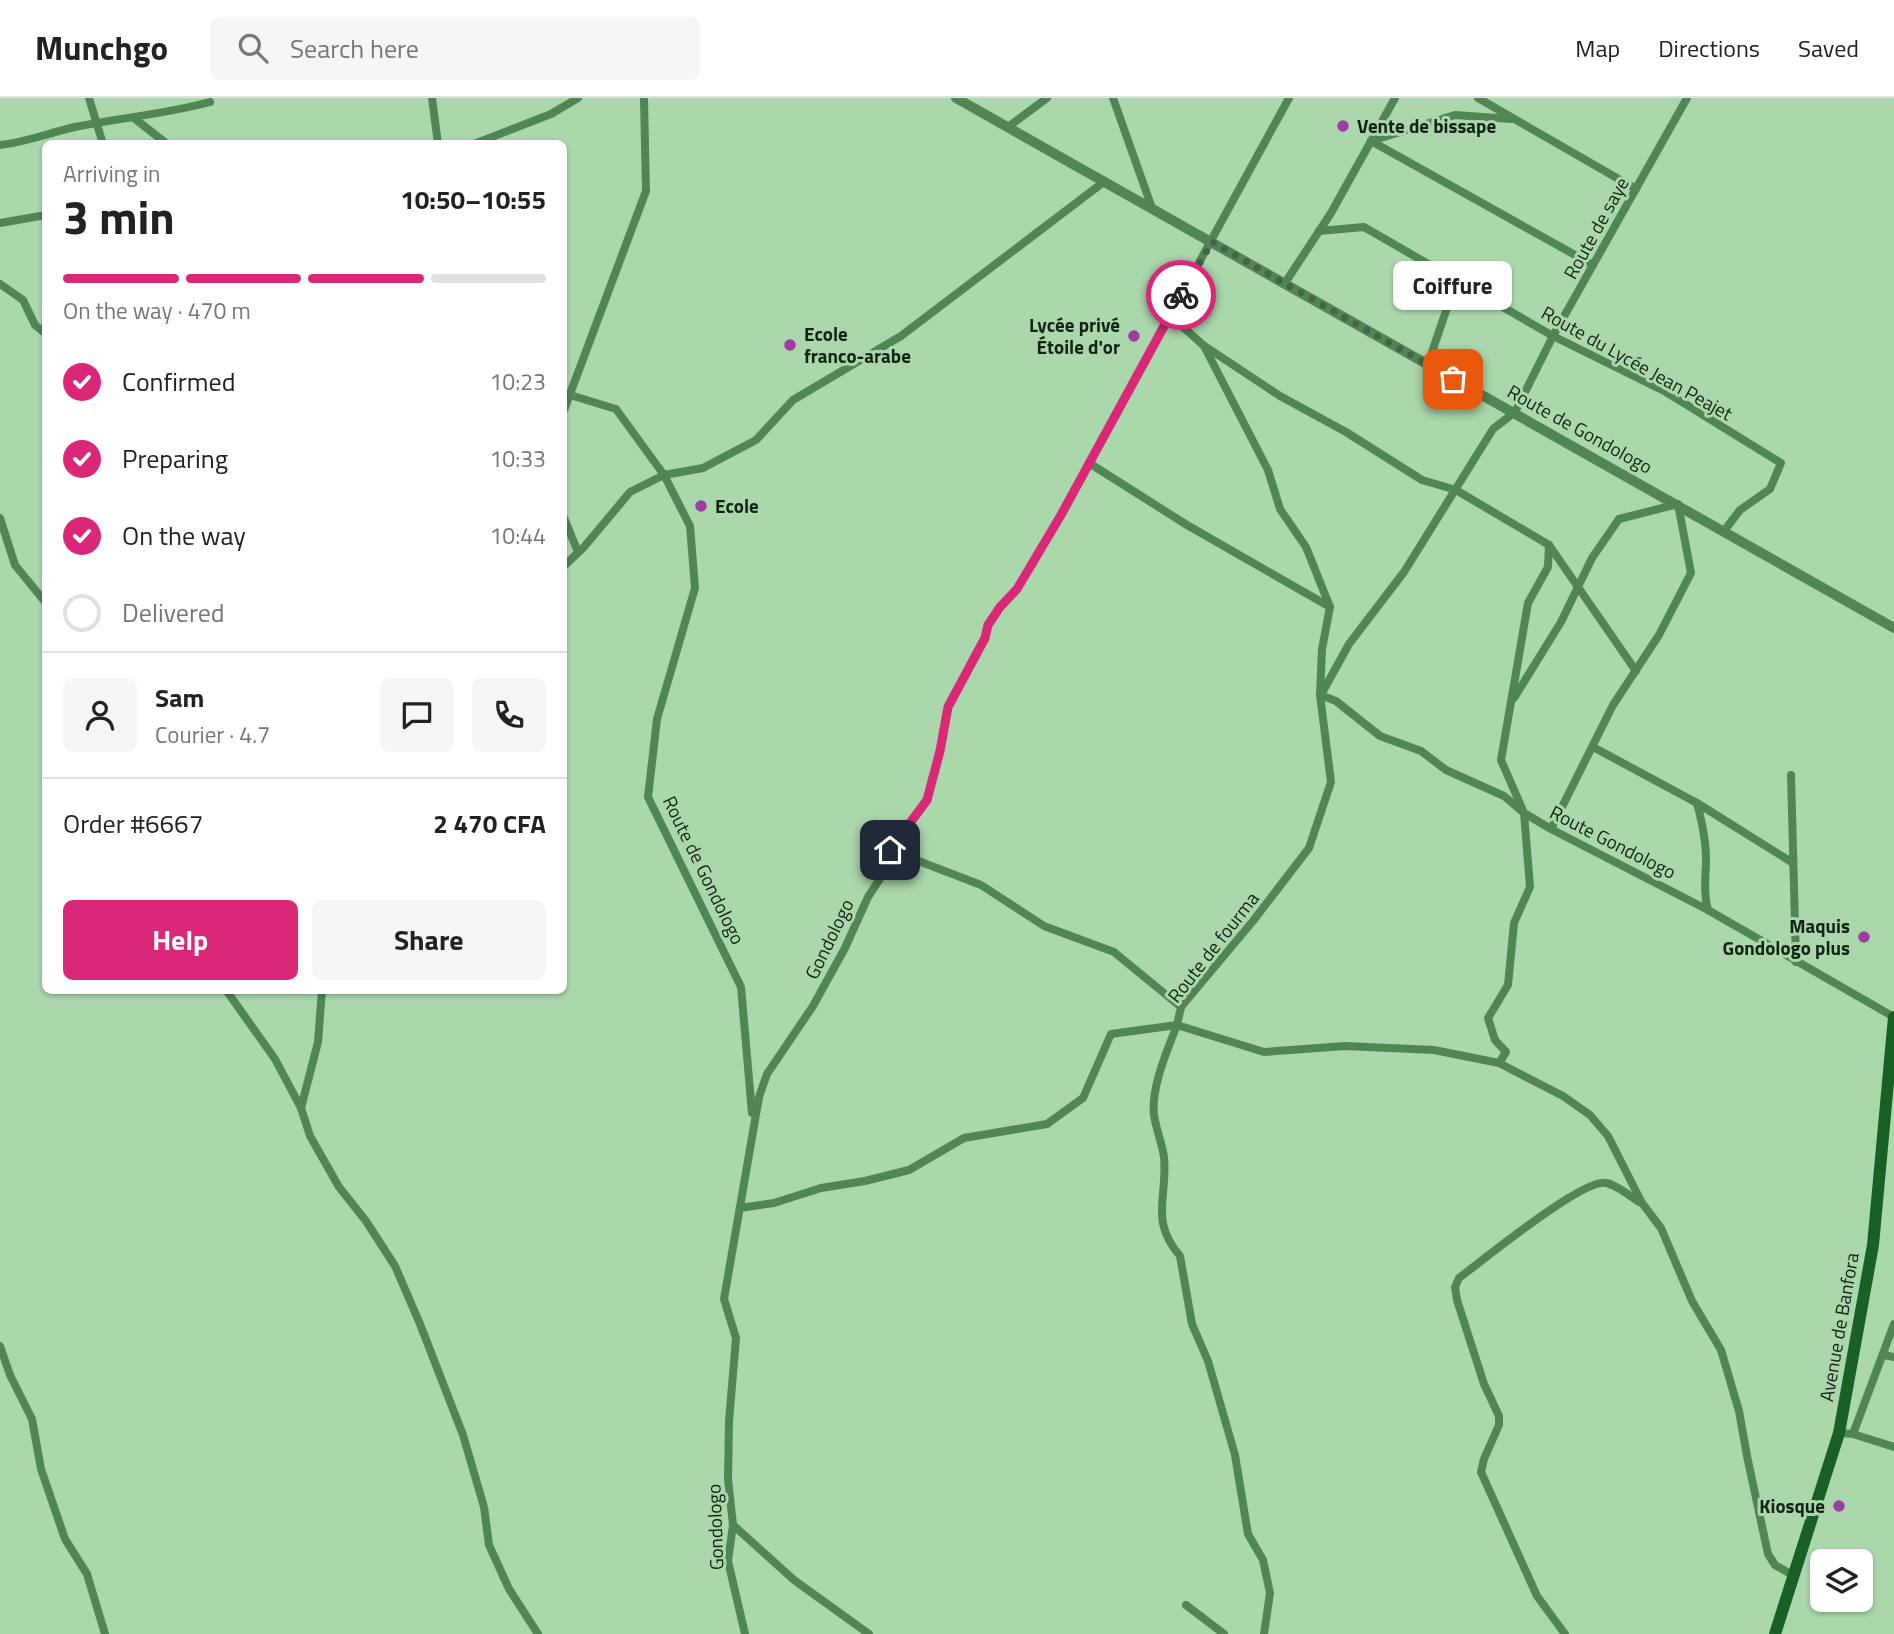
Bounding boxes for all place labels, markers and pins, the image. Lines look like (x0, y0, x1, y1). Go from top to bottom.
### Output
place label: Vente de bissape (1357, 111, 1496, 140)
marker: Vente de bissape (1335, 118, 1351, 134)
callout: Coiffure (1394, 260, 1512, 309)
place label: Lycée privé Étoile d'or (1029, 310, 1120, 361)
place label: Ecole franco-arabe (804, 319, 911, 370)
marker: Lycée privé Étoile d'or (1126, 328, 1142, 344)
marker: Ecole franco-arabe (782, 337, 798, 353)
pin (1423, 349, 1483, 409)
place label: Ecole (715, 491, 759, 520)
marker: Ecole (693, 498, 709, 514)
pin (860, 820, 920, 880)
place label: Maquis Gondologo plus (1723, 911, 1850, 962)
marker: Maquis Gondologo plus (1856, 929, 1872, 945)
place label: Kiosque (1759, 1491, 1825, 1520)
marker: Kiosque (1831, 1498, 1847, 1514)

